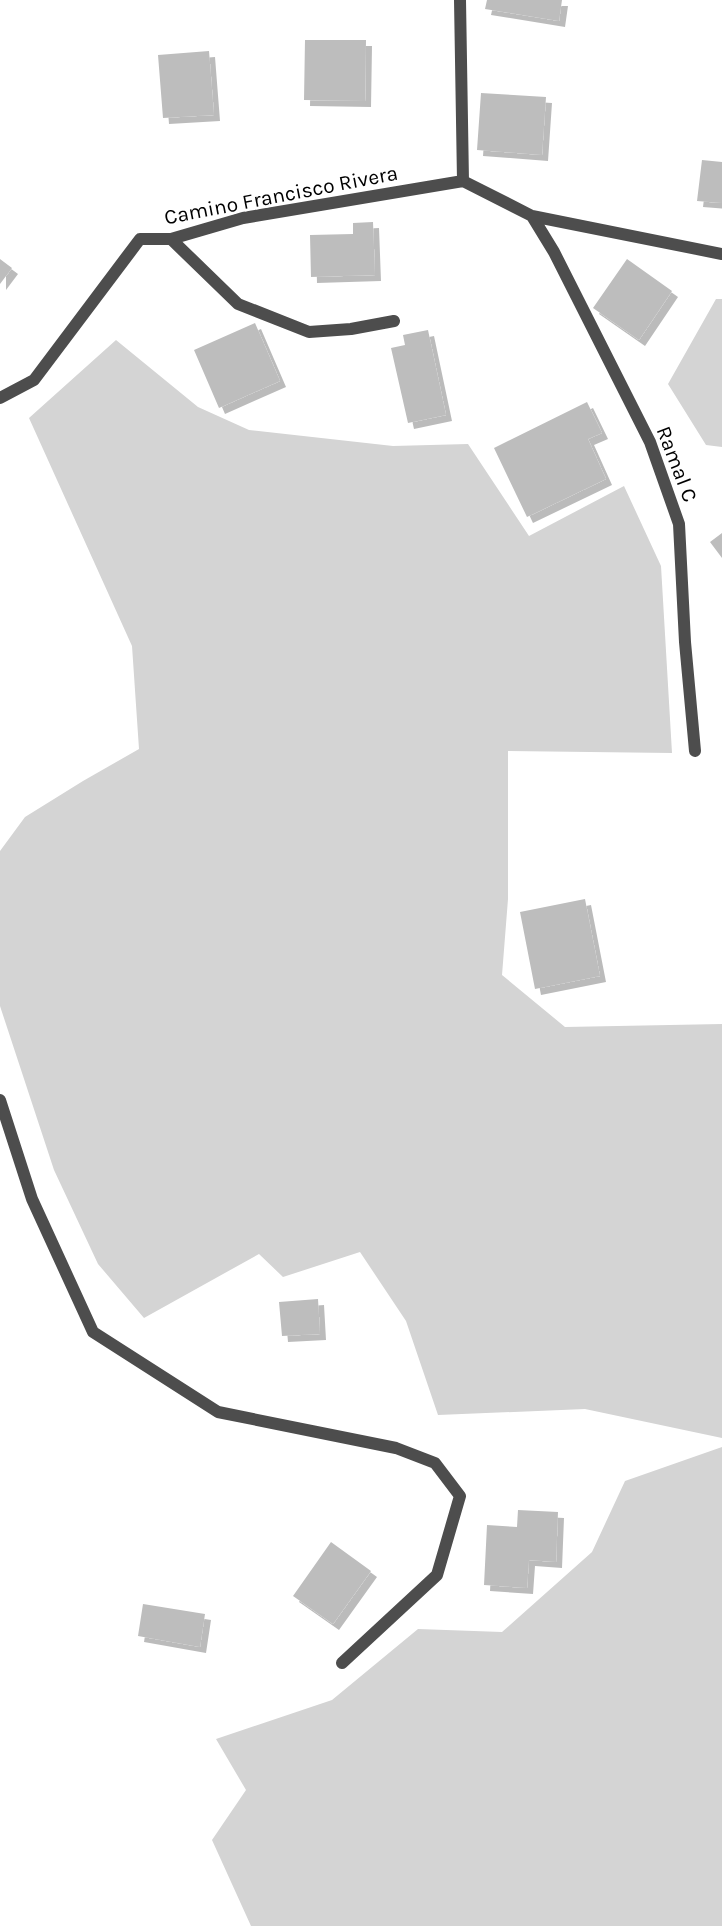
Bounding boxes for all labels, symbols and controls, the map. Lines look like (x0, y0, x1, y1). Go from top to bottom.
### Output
street label: Camino Francisco Rivera (162, 161, 400, 229)
street label: Ramal C (652, 423, 702, 505)

